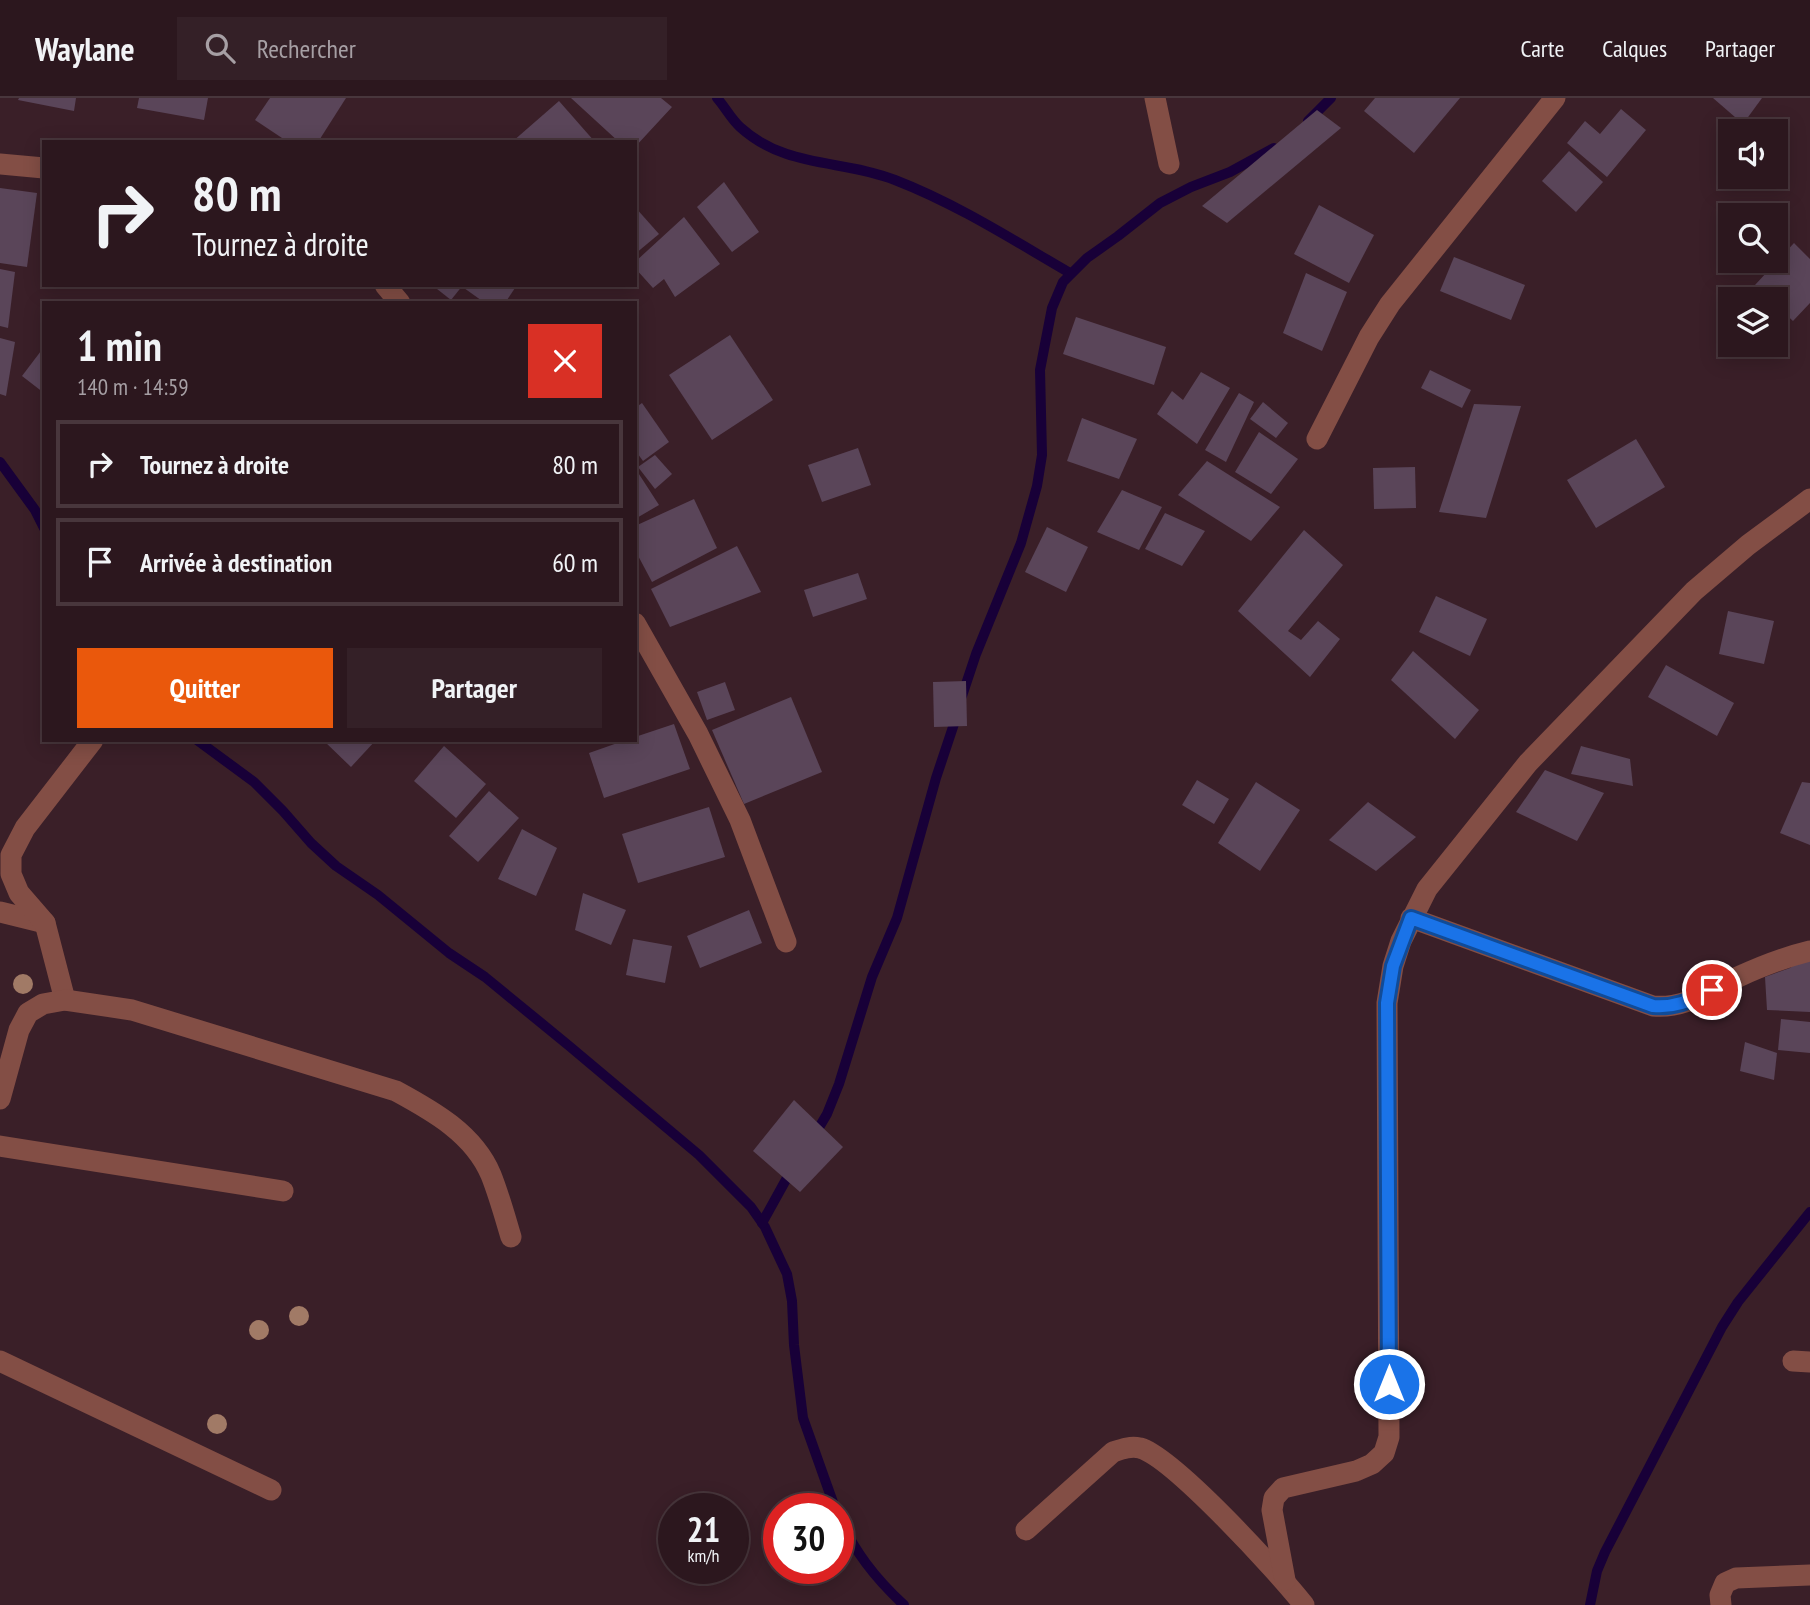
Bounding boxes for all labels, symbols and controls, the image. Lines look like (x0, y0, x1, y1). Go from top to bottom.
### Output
search box (177, 17, 667, 80)
text: Waylane (35, 27, 135, 70)
icon: search (201, 29, 239, 67)
text: Rechercher (257, 32, 356, 65)
text: Carte (1521, 33, 1564, 64)
text: Calques (1602, 33, 1667, 64)
text: Partager (1705, 33, 1775, 64)
map controls (1718, 119, 1788, 357)
button: sound (1718, 119, 1788, 189)
text: 80 m (192, 161, 281, 225)
icon: right (77, 168, 168, 259)
button: search (1718, 203, 1788, 273)
text: Tournez à droite (192, 223, 369, 265)
button: layers (1718, 287, 1788, 357)
text: 1 min (77, 318, 162, 373)
button: close (528, 324, 602, 398)
text: 140 m · 14:59 (77, 372, 189, 401)
icon: right (81, 445, 119, 483)
text: Tournez à droite (140, 448, 289, 481)
text: 80 m (552, 448, 598, 481)
icon: arrive (81, 543, 119, 581)
text: Arrivée à destination (140, 546, 332, 579)
text: 60 m (552, 546, 598, 579)
button: Quitter (77, 648, 333, 728)
button: Partager (347, 648, 602, 728)
pin (1682, 960, 1742, 1020)
icon: arrive (1693, 971, 1731, 1009)
position arrow (1352, 1347, 1426, 1421)
speed limit sign: 30 (763, 1493, 854, 1584)
text: 21 (687, 1506, 720, 1552)
text: km/h (688, 1544, 719, 1567)

